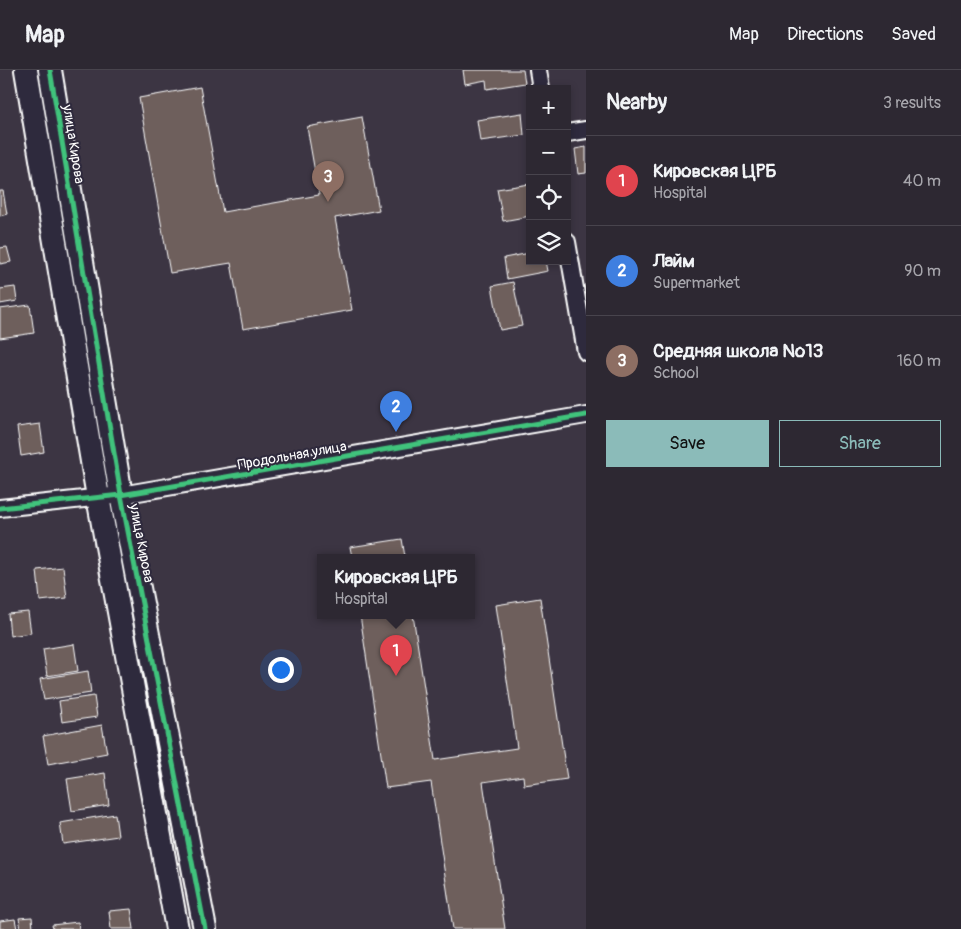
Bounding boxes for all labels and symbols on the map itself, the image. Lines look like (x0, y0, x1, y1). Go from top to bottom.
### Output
street label: улица Кирова (59, 102, 88, 185)
pin: 3 (312, 161, 344, 202)
pin: 2 (380, 391, 412, 432)
street label: Продольная улица (236, 438, 348, 473)
street label: улица Кирова (125, 501, 157, 584)
pin: 1 (380, 635, 412, 676)
your location (268, 657, 294, 683)

